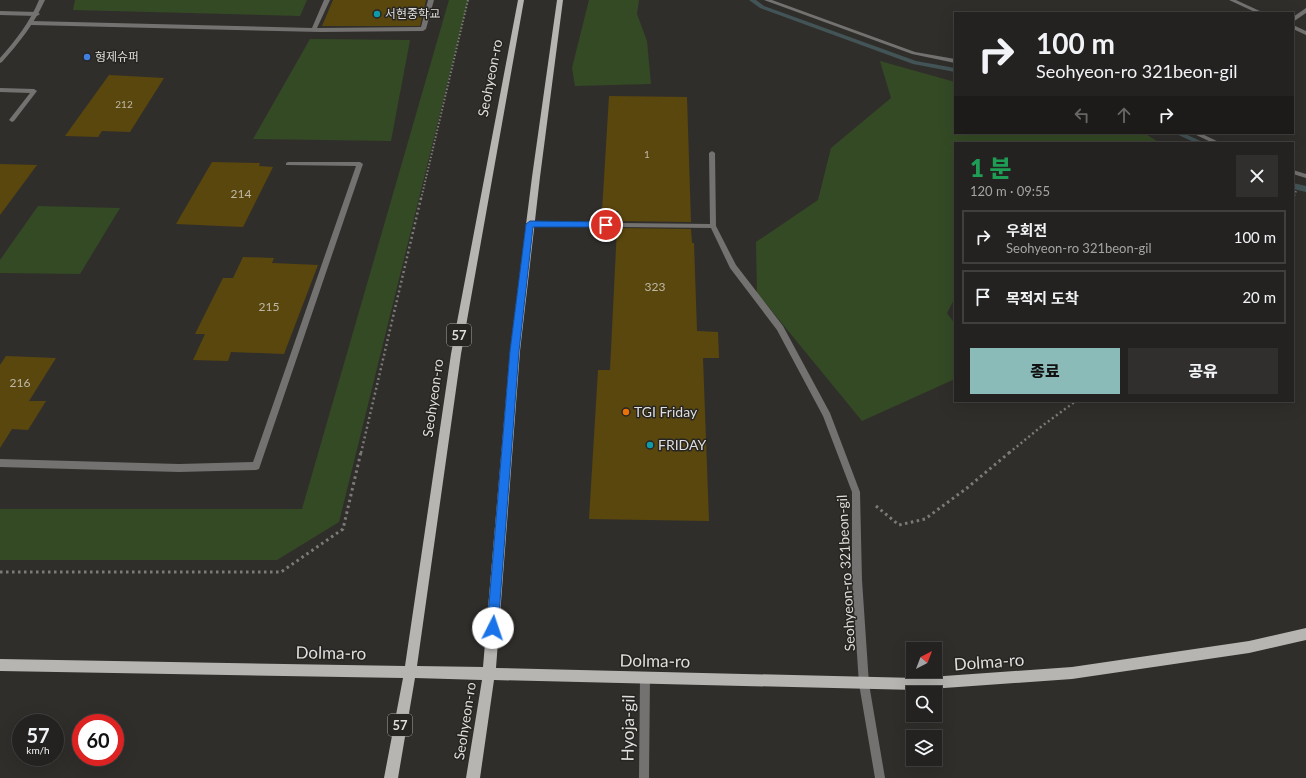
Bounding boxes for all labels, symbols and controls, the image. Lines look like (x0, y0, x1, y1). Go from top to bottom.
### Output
place label: 서현중학교 (385, 6, 440, 21)
marker: 서현중학교 (372, 9, 382, 19)
text: 100 m (1036, 26, 1115, 60)
icon: right (970, 28, 1022, 80)
street label: Seohyeon-ro (474, 38, 505, 118)
place label: 형제슈퍼 (95, 49, 139, 64)
marker: 형제슈퍼 (82, 52, 92, 62)
text: Seohyeon-ro 321beon-gil (1036, 60, 1237, 82)
house number: 212 (115, 98, 133, 110)
icon: left (1071, 104, 1093, 126)
icon: ahead (1113, 104, 1135, 126)
icon: right (1155, 104, 1177, 126)
house number: 1 (644, 148, 650, 160)
text: 1 분 (970, 153, 1012, 182)
button: close (1236, 155, 1278, 197)
text: 120 m · 09:55 (970, 183, 1050, 199)
house number: 214 (231, 186, 251, 201)
pin (589, 208, 623, 242)
icon: arrive (595, 214, 617, 236)
text: 우회전 (1006, 221, 1047, 239)
icon: right (972, 226, 994, 248)
text: 100 m (1234, 228, 1276, 246)
text: Seohyeon-ro 321beon-gil (1006, 240, 1152, 256)
house number: 323 (645, 279, 665, 294)
icon: arrive (972, 286, 994, 308)
text: 20 m (1242, 288, 1276, 306)
text: 목적지 도착 (1006, 289, 1079, 307)
house number: 215 (259, 299, 279, 314)
road number: 57 (447, 324, 471, 346)
button: 종료 (970, 348, 1120, 394)
button: 공유 (1128, 348, 1278, 394)
street label: Seohyeon-ro (419, 358, 446, 438)
house number: 216 (10, 375, 30, 390)
place label: TGI Friday (634, 403, 698, 420)
marker: TGI Friday (621, 407, 631, 417)
place label: FRIDAY (658, 436, 706, 453)
marker: FRIDAY (645, 440, 655, 450)
street label: Seohyeon-ro 321beon-gil (833, 494, 858, 652)
position arrow (472, 607, 514, 649)
street label: Dolma-ro (295, 641, 367, 664)
north arrow (906, 642, 942, 678)
map controls (906, 642, 942, 766)
street label: Dolma-ro (619, 649, 691, 672)
street label: Dolma-ro (953, 649, 1025, 674)
street label: Seohyeon-ro (450, 681, 479, 761)
button: search (906, 686, 942, 722)
street label: Hyoja-gil (616, 694, 639, 762)
speed limit sign: 60 (72, 714, 124, 766)
road number: 57 (388, 714, 412, 736)
text: 57 (26, 723, 50, 747)
button: layers (906, 730, 942, 766)
text: km/h (26, 744, 50, 756)

